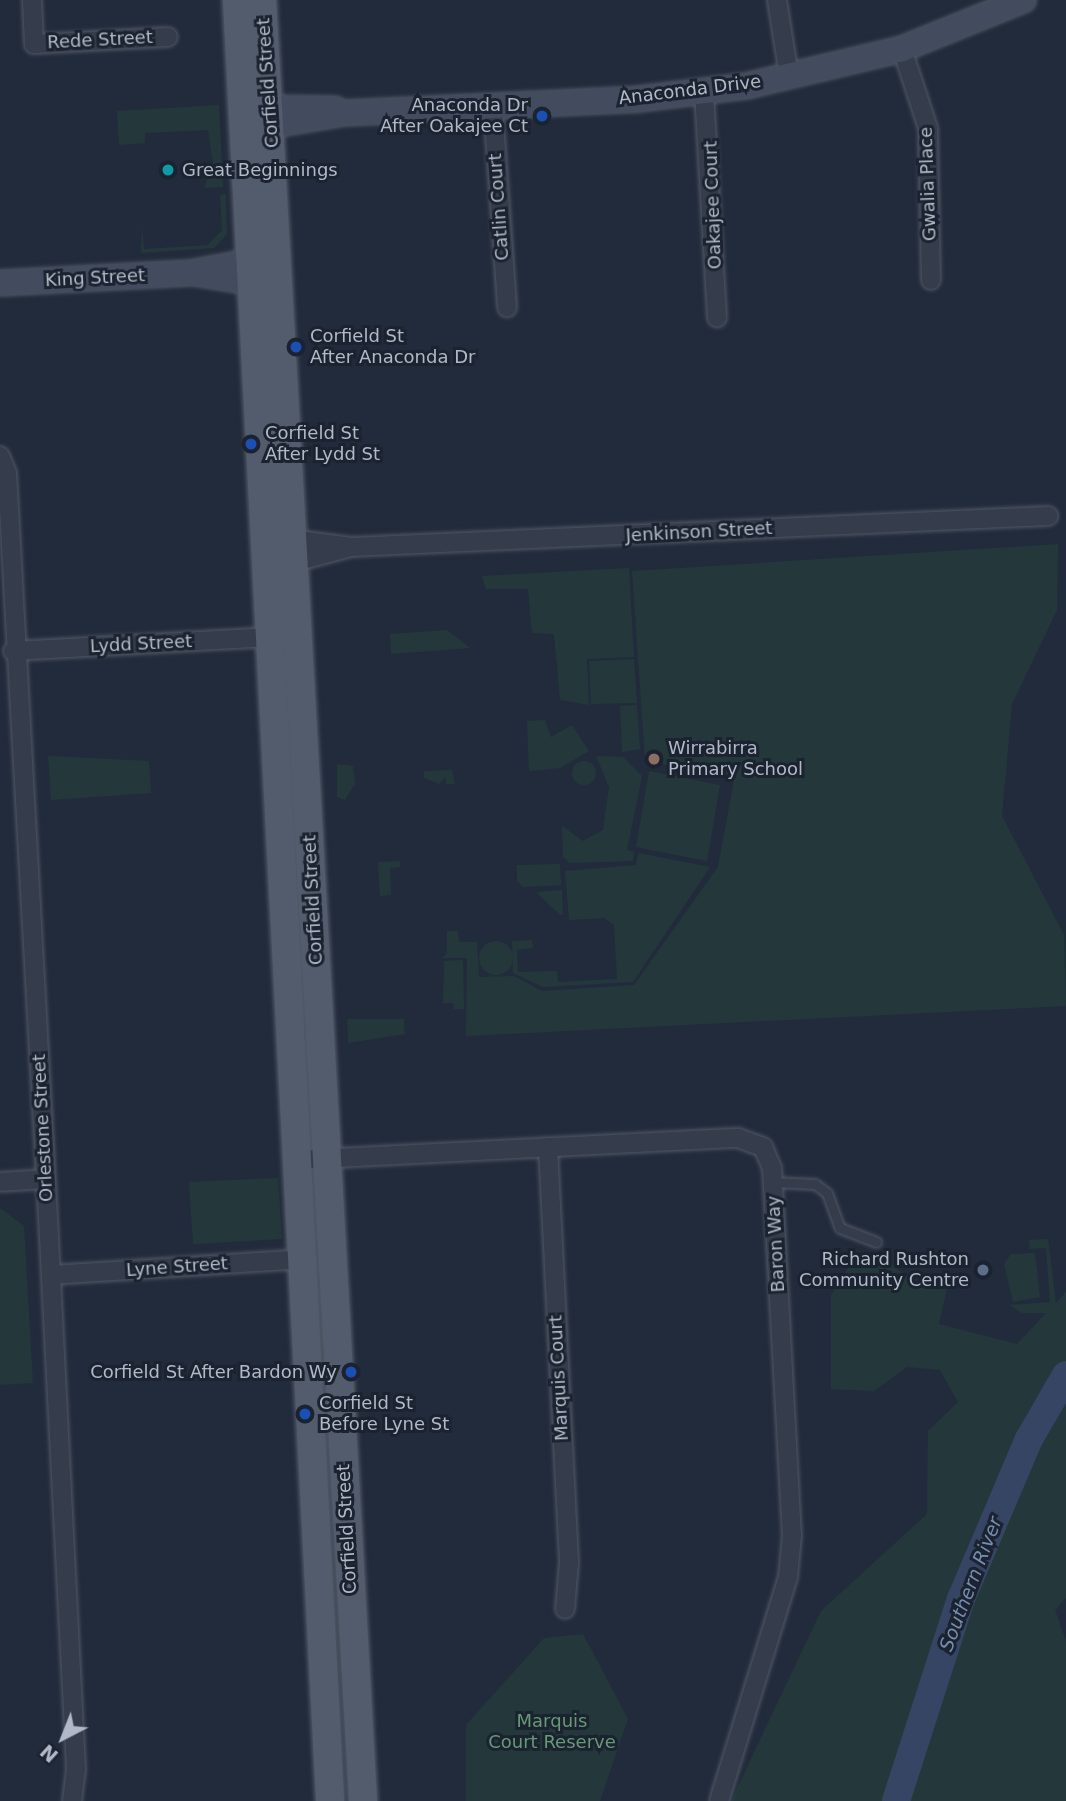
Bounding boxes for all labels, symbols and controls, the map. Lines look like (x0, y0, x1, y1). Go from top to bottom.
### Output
street label: Corfield Street (253, 17, 283, 149)
street label: Rede Street (47, 26, 153, 54)
street label: Anaconda Drive (618, 71, 762, 109)
place label: Anaconda Dr After Oakajee Ct (380, 95, 528, 138)
marker: Anaconda Dr After Oakajee Ct (534, 108, 550, 124)
street label: Gwalia Place (915, 127, 941, 241)
street label: Oakajee Court (700, 140, 726, 270)
street label: Catlin Court (484, 153, 514, 261)
place label: Great Beginnings (182, 159, 338, 181)
marker: Great Beginnings (160, 162, 176, 178)
street label: King Street (44, 265, 146, 291)
place label: Corfield St After Anaconda Dr (310, 326, 475, 368)
marker: Corfield St After Anaconda Dr (288, 339, 304, 355)
place label: Corfield St After Lydd St (265, 423, 380, 466)
marker: Corfield St After Lydd St (243, 436, 259, 452)
street label: Jenkinson Street (625, 517, 773, 547)
street label: Lydd Street (89, 631, 193, 657)
place label: Wirrabirra Primary School (668, 738, 803, 780)
marker: Wirrabirra Primary School (646, 751, 662, 767)
street label: Corfield Street (299, 834, 327, 966)
street label: Orlestone Street (28, 1054, 58, 1202)
street label: Baron Way (763, 1195, 789, 1293)
place label: Richard Rushton Community Centre (799, 1249, 969, 1292)
street label: Lyne Street (125, 1253, 229, 1281)
marker: Richard Rushton Community Centre (975, 1262, 991, 1278)
street label: Marquis Court (545, 1315, 573, 1441)
place label: Corfield St After Bardon Wy (90, 1361, 337, 1383)
marker: Corfield St After Bardon Wy (343, 1364, 359, 1380)
place label: Corfield St Before Lyne St (319, 1393, 449, 1436)
marker: Corfield St Before Lyne St (297, 1406, 313, 1422)
street label: Corfield Street (333, 1463, 361, 1595)
water label: Southern River (935, 1514, 1007, 1654)
north arrow (28, 1703, 98, 1773)
park label: Marquis Court Reserve (488, 1711, 616, 1754)
text: N (36, 1740, 62, 1767)

